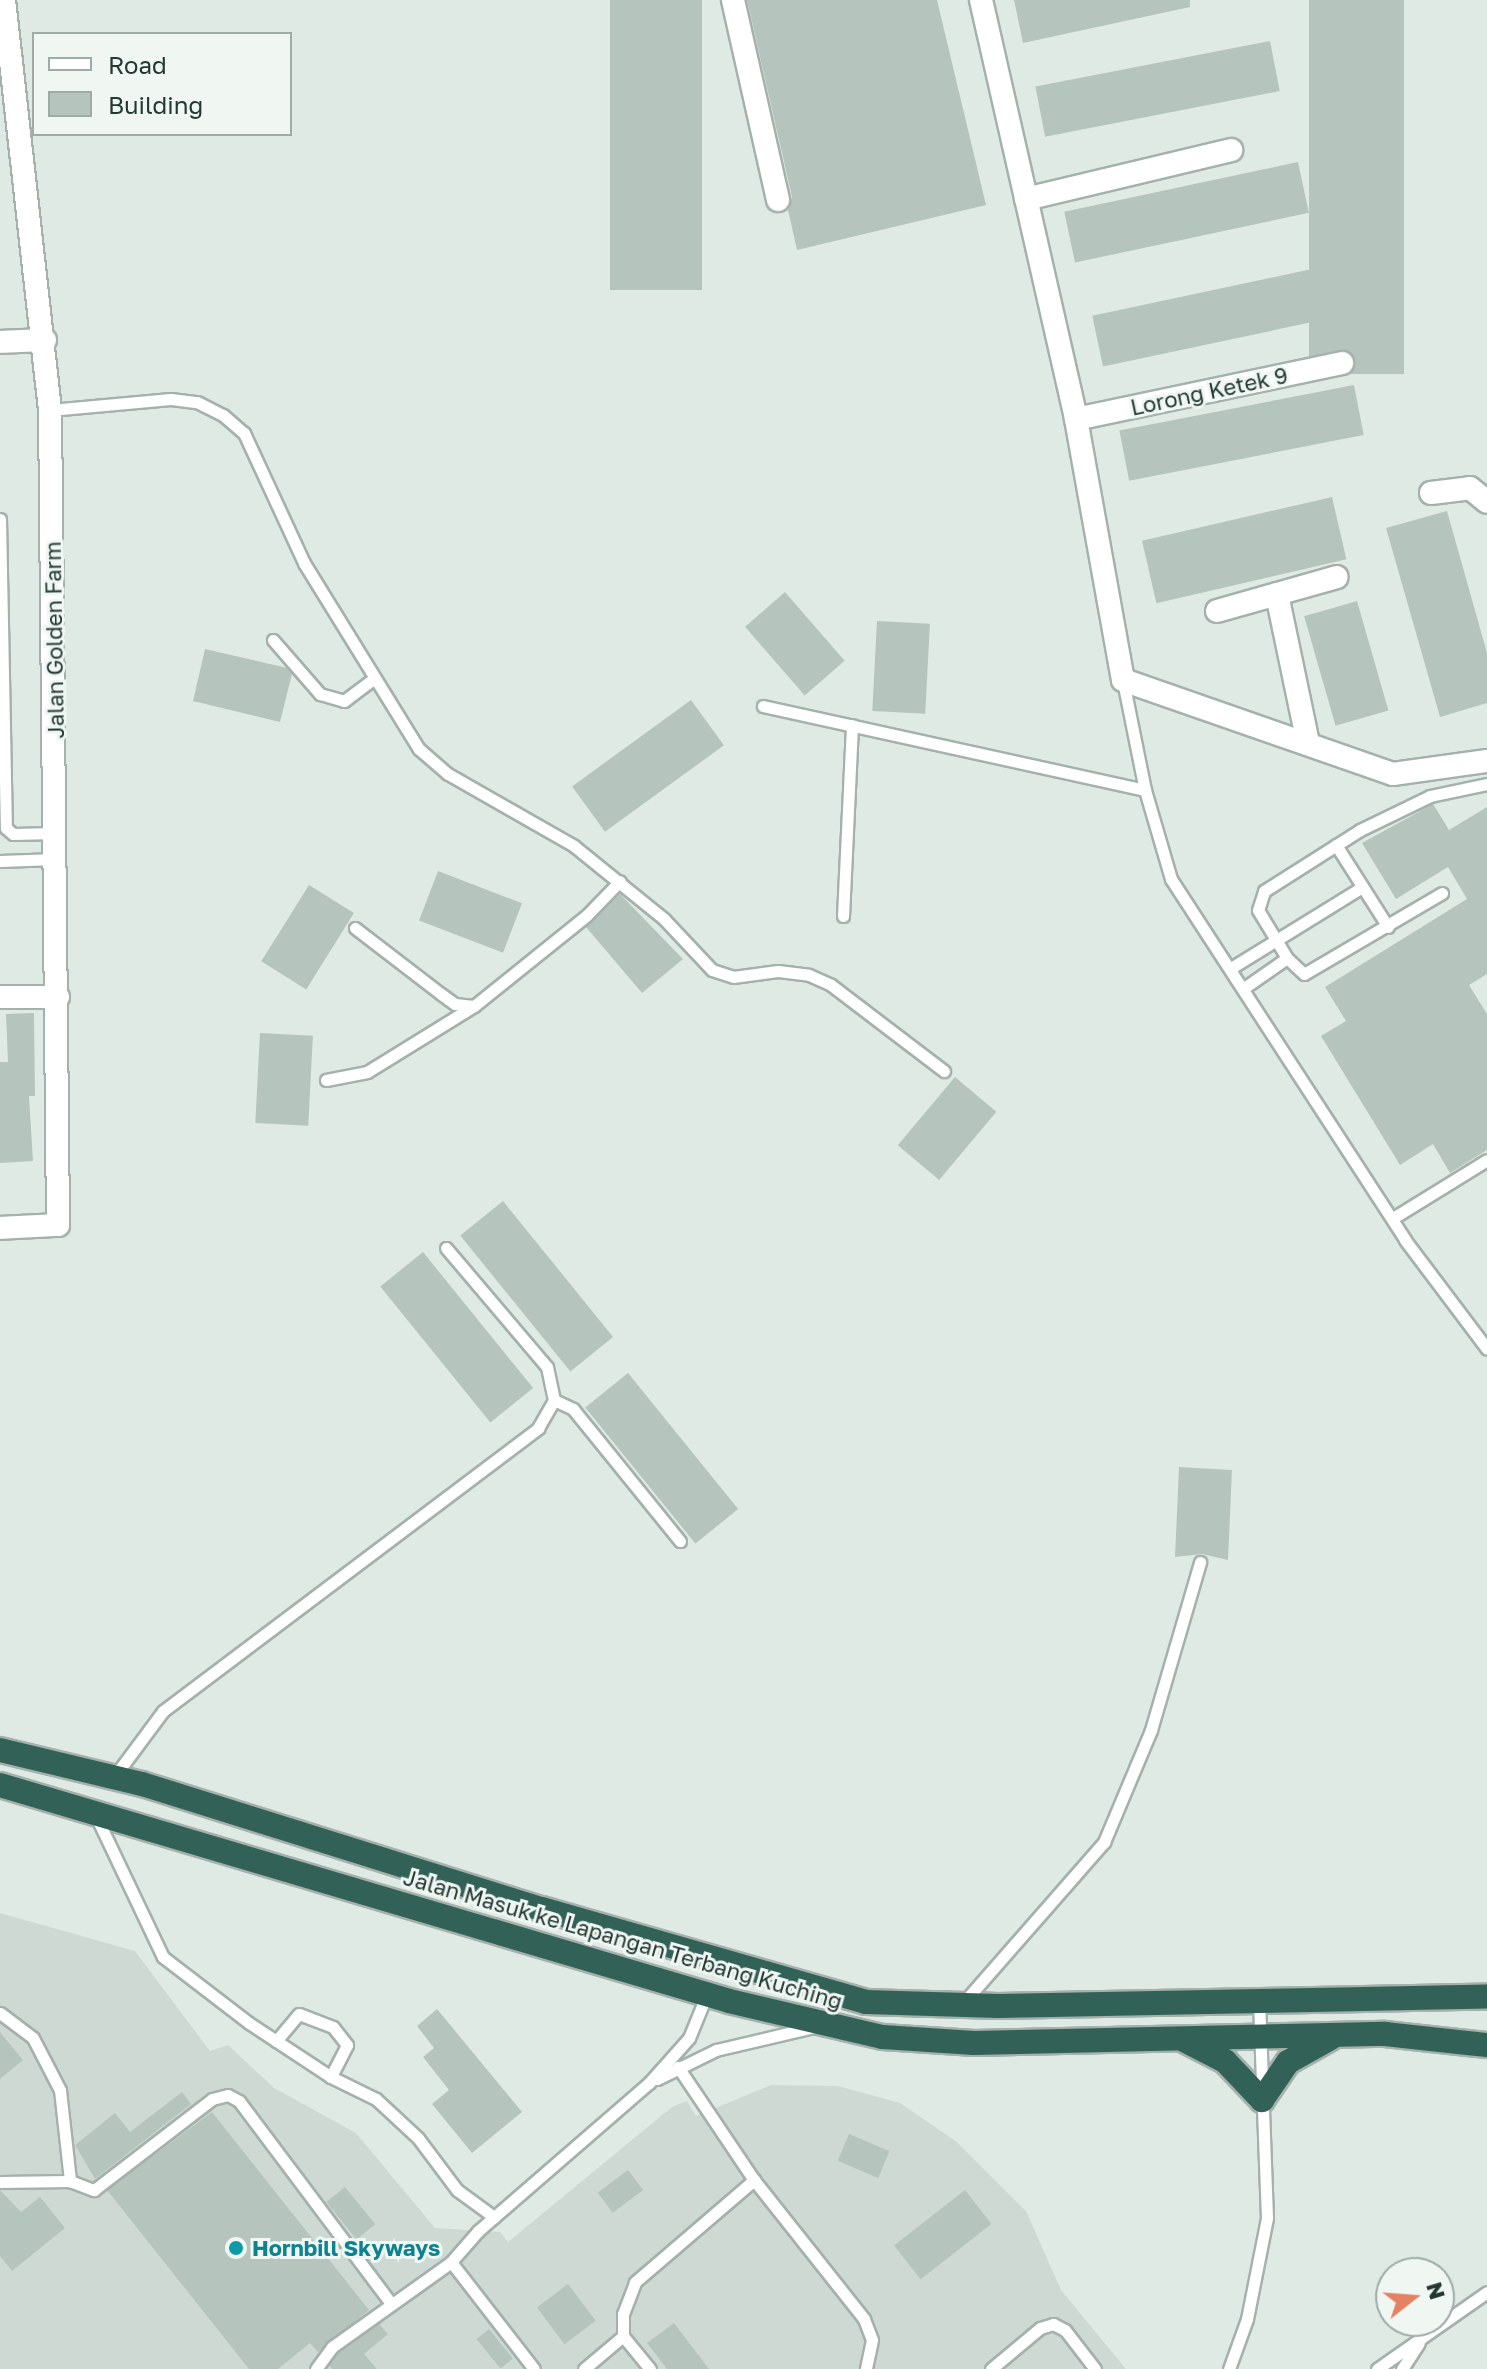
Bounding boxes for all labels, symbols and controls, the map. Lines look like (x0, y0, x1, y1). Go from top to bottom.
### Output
legend (32, 32, 292, 136)
text: Road (108, 50, 167, 79)
text: Building (108, 90, 203, 119)
street label: Lorong Ketek 9 (1128, 361, 1290, 421)
street label: Jalan Golden Farm (39, 541, 69, 739)
street label: Jalan Masuk ke Lapangan Terbang Kuching (401, 1864, 845, 2014)
place label: Hornbill Skyways (252, 2235, 440, 2261)
marker: Hornbill Skyways (227, 2239, 245, 2257)
north arrow (1375, 2257, 1455, 2337)
text: N (1421, 2278, 1452, 2302)

